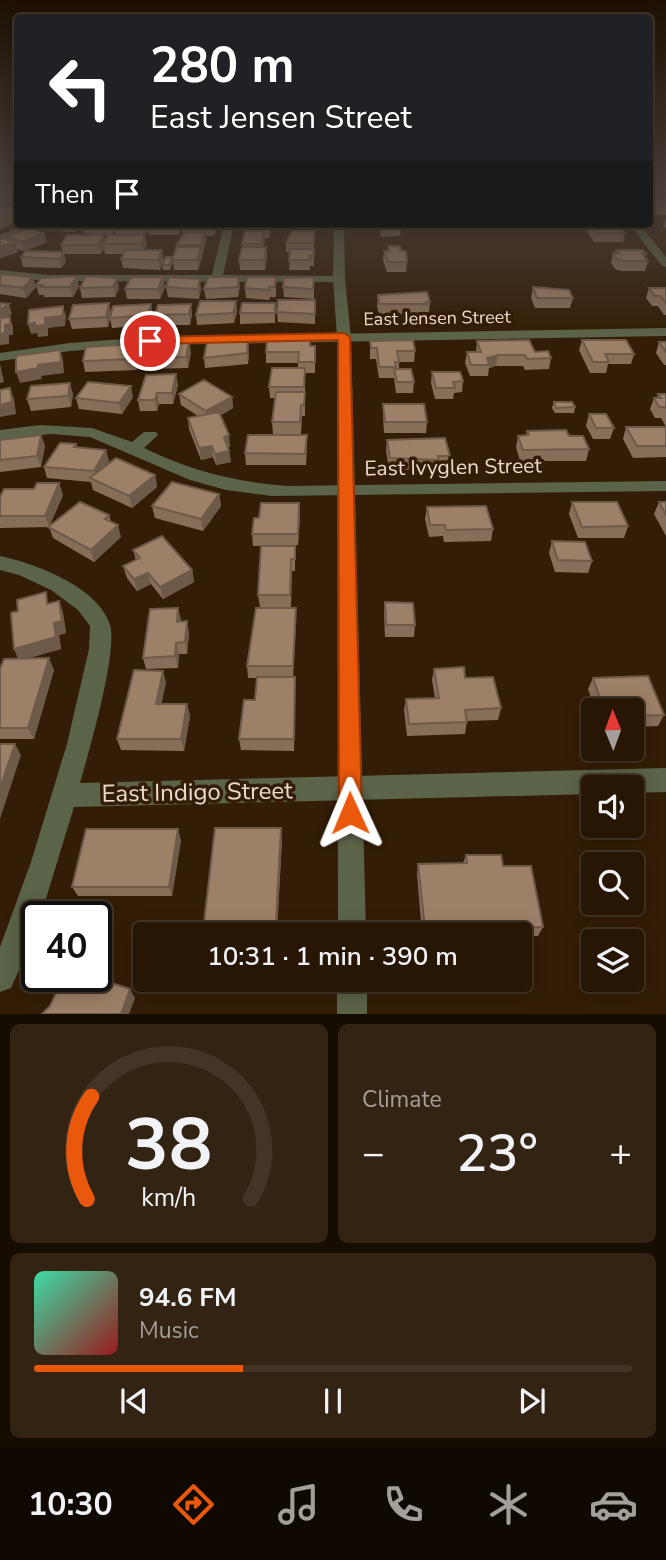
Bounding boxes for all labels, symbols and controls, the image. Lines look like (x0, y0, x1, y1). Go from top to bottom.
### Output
text: 280 m (150, 32, 294, 99)
icon: left (35, 42, 126, 133)
text: East Jensen Street (150, 96, 412, 139)
icon: arrive (108, 175, 146, 213)
text: Then (35, 177, 94, 212)
street label: East Jensen Street (363, 305, 512, 331)
pin (120, 311, 180, 371)
icon: arrive (131, 322, 169, 360)
street label: East Ivyglen Street (364, 451, 543, 483)
north arrow (581, 698, 644, 761)
map controls (581, 698, 644, 992)
street label: East Indigo Street (101, 774, 293, 810)
button: sound (581, 775, 644, 838)
position arrow (313, 776, 387, 850)
button: search (581, 852, 644, 915)
speed limit sign: 40 (21, 901, 112, 992)
button: layers (581, 929, 644, 992)
text: 10:31 · 1 min · 390 m (207, 939, 458, 974)
text: Climate (362, 1084, 442, 1115)
text: 38 (125, 1096, 213, 1196)
text: 23° (456, 1118, 538, 1189)
text: − (362, 1128, 385, 1179)
text: + (609, 1128, 632, 1179)
text: km/h (141, 1181, 197, 1215)
text: 94.6 FM (139, 1280, 236, 1315)
text: Music (139, 1315, 199, 1346)
icon: previous (115, 1382, 153, 1420)
icon: pause (314, 1382, 352, 1420)
icon: next (513, 1382, 551, 1420)
icon: directions (169, 1480, 218, 1529)
icon: music (274, 1480, 323, 1529)
icon: phone (379, 1480, 428, 1529)
icon: climate (484, 1480, 533, 1529)
icon: car (589, 1480, 638, 1529)
text: 10:30 (28, 1483, 113, 1526)

